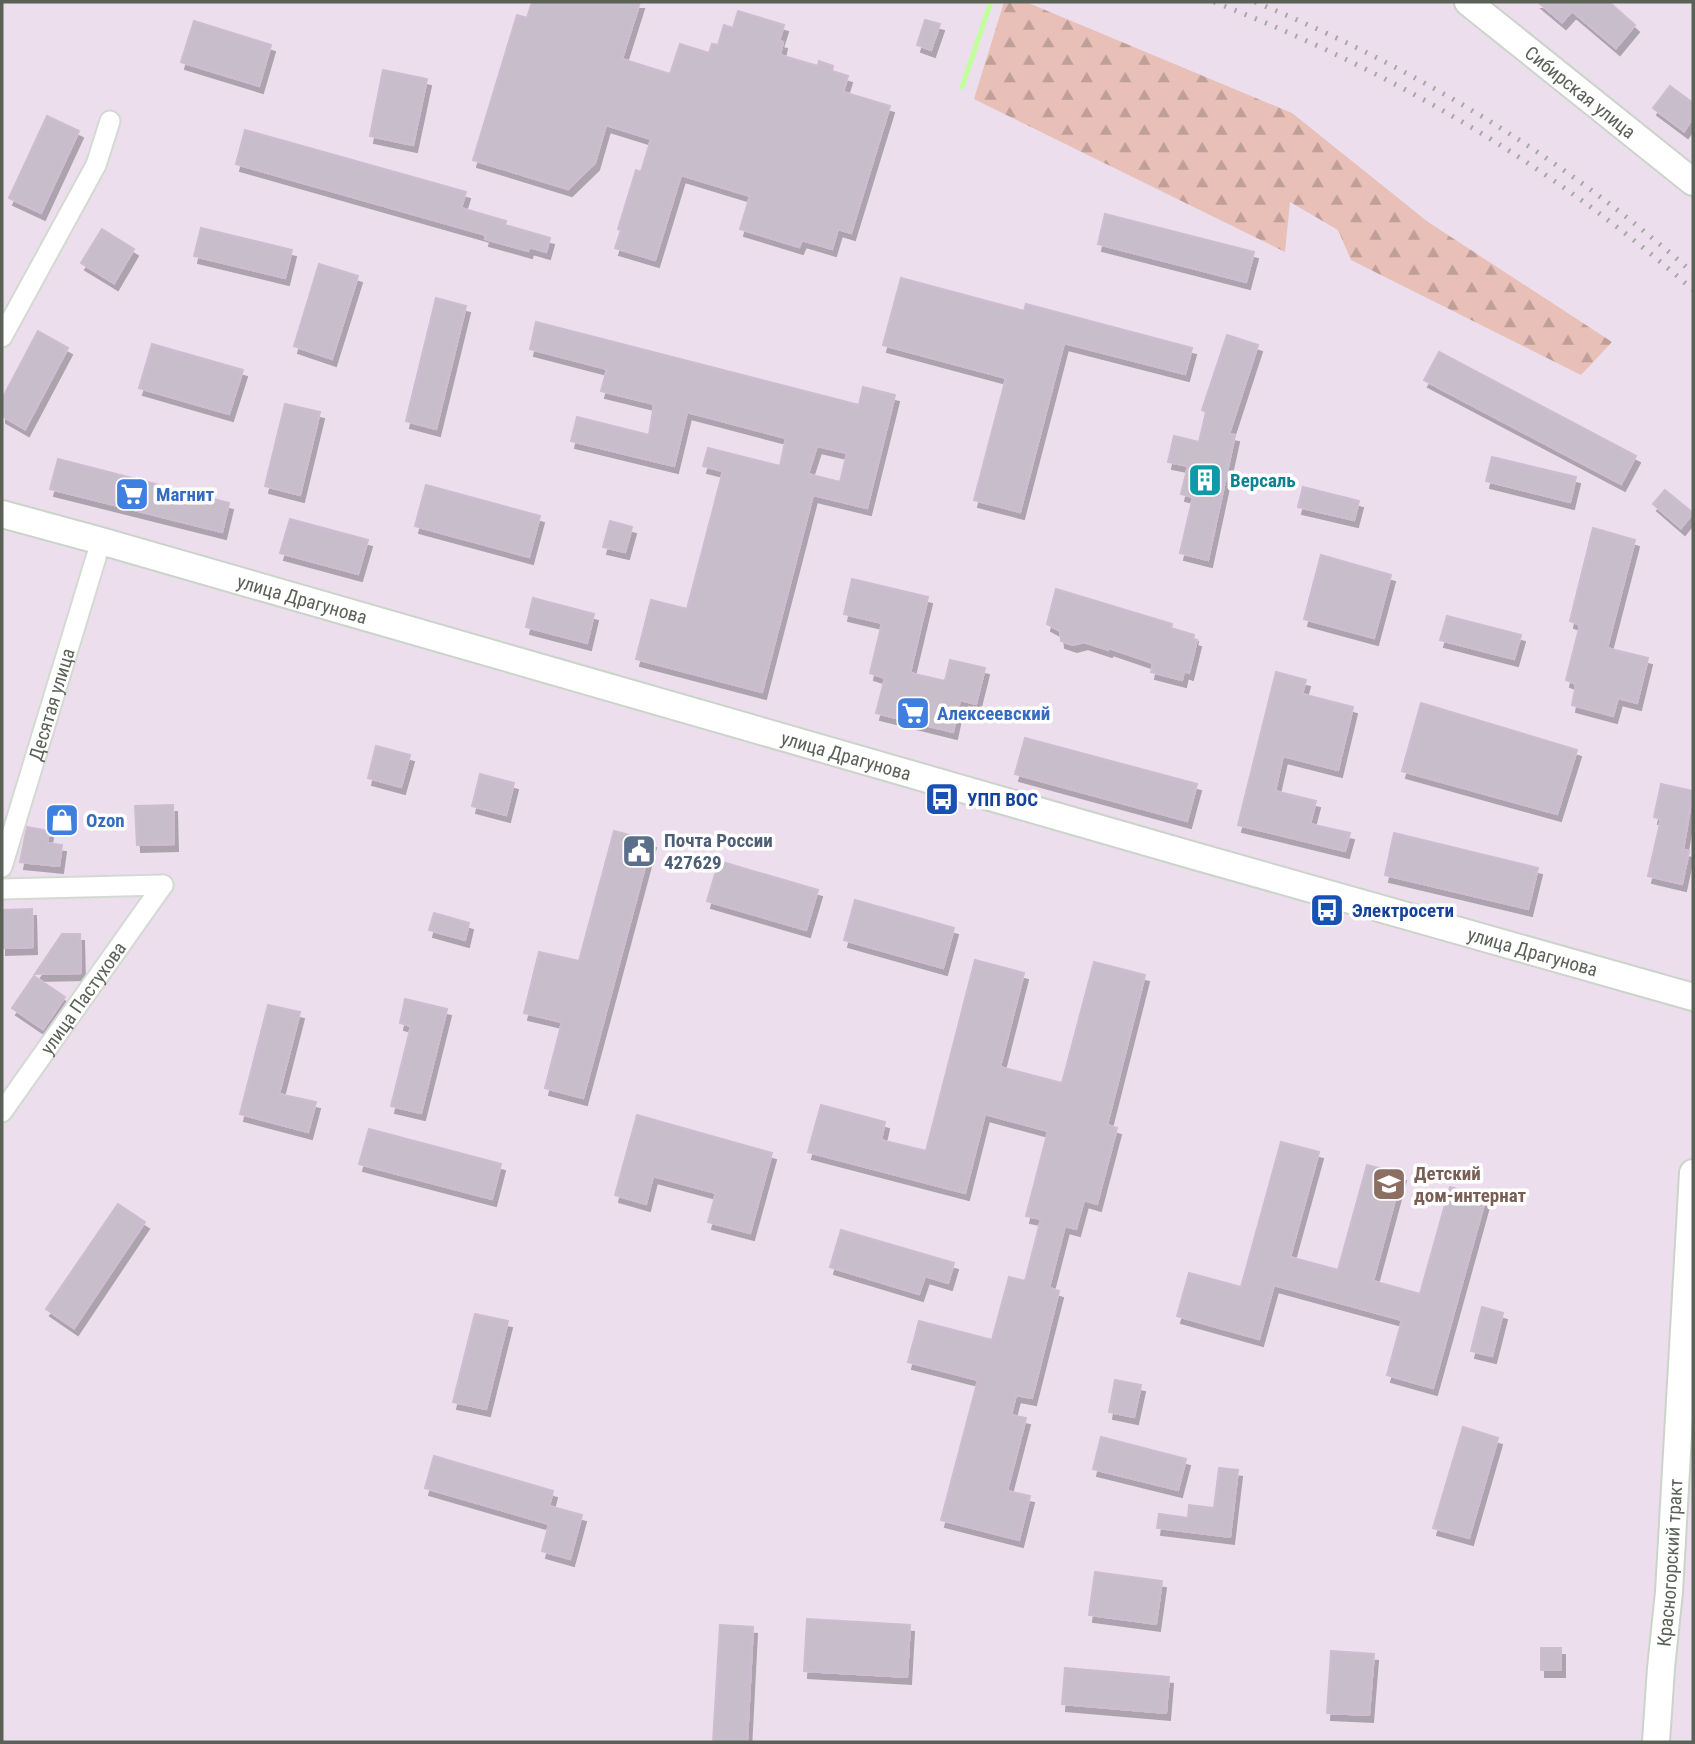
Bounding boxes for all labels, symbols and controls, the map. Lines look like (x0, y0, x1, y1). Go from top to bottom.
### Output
street label: Сибирская улица (1520, 41, 1640, 143)
building icon: Версаль (1186, 461, 1224, 499)
place label: Версаль (1230, 469, 1296, 492)
supermarket icon: Магнит (113, 475, 151, 513)
place label: Магнит (156, 483, 214, 506)
street label: улица Драгунова (234, 569, 370, 629)
street label: Десятая улица (24, 645, 79, 763)
supermarket icon: Алексеевский (894, 694, 932, 732)
place label: Алексеевский (937, 702, 1050, 725)
street label: улица Драгунова (778, 726, 914, 785)
bus stop icon: УПП ВОС (923, 780, 961, 818)
place label: УПП ВОС (967, 788, 1038, 811)
shop icon: Ozon (43, 801, 81, 839)
place label: Ozon (86, 809, 125, 832)
place label: Почта России 427629 (664, 829, 773, 874)
public building icon: Почта России 427629 (620, 832, 658, 870)
bus stop icon: Электросети (1308, 891, 1346, 929)
place label: Электросети (1352, 899, 1454, 922)
street label: улица Драгунова (1465, 922, 1600, 981)
street label: улица Пастухова (35, 937, 131, 1059)
place label: Детский дом-интернат (1414, 1162, 1526, 1207)
school or university icon: Детский дом-интернат (1370, 1165, 1408, 1203)
street label: Красногорский тракт (1652, 1478, 1687, 1648)

